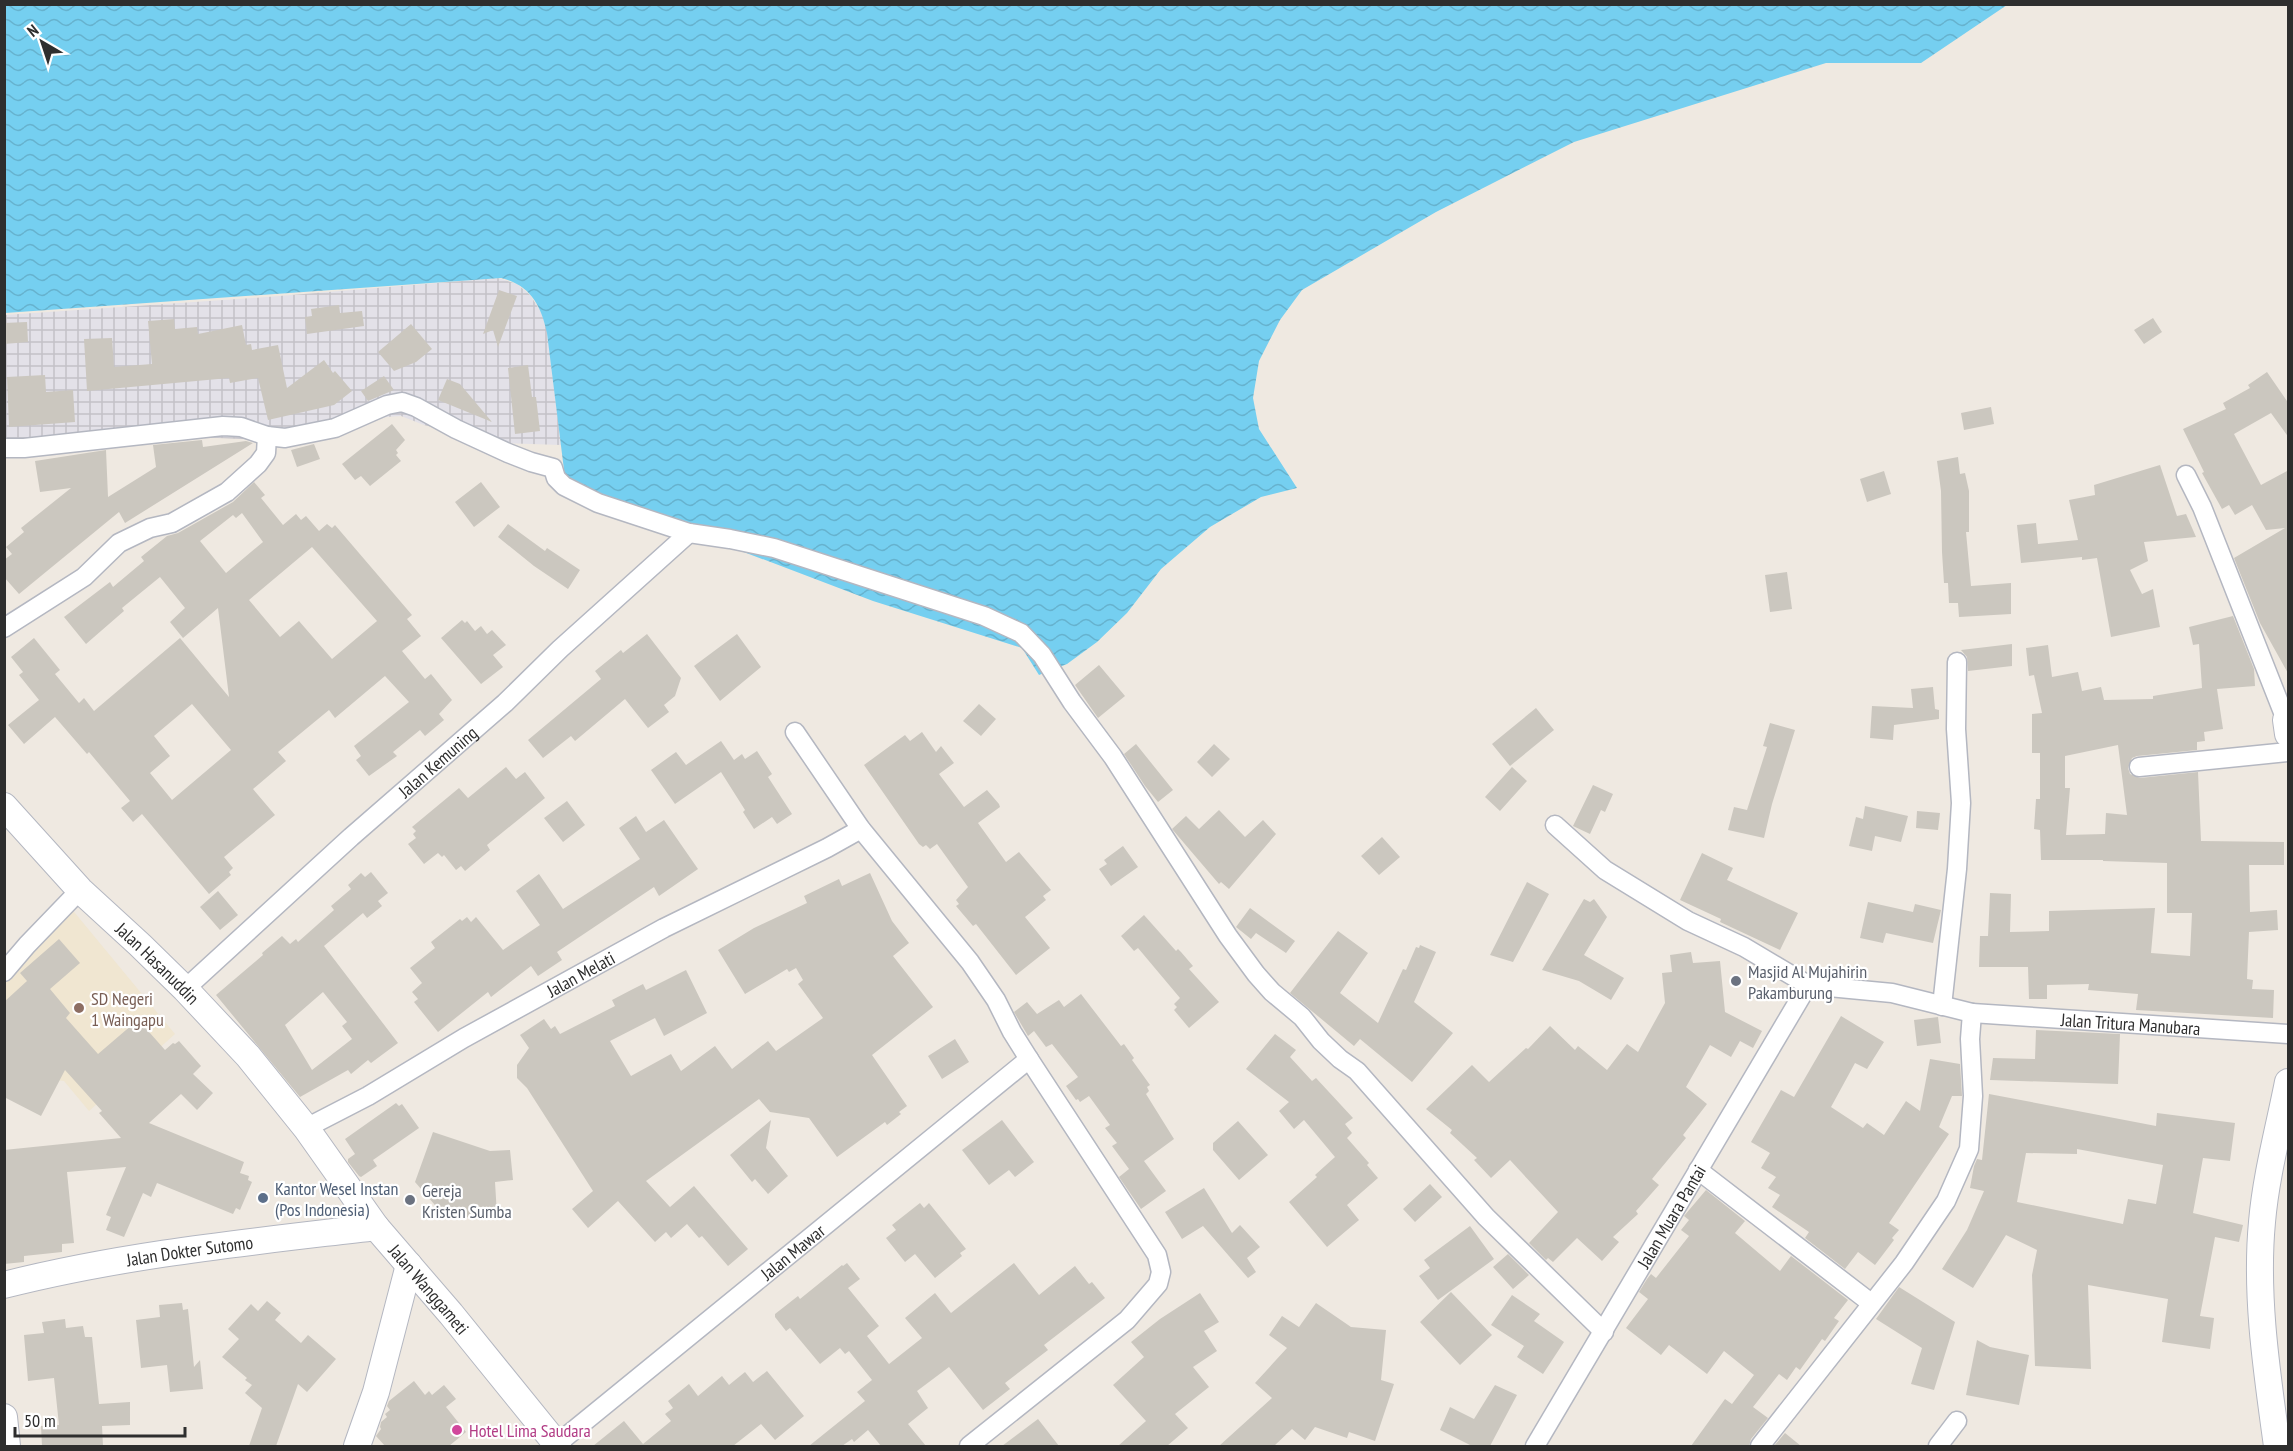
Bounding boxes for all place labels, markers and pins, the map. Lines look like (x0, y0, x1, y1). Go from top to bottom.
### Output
place label: Masjid Al Mujahirin Pakamburung (1748, 960, 1867, 1004)
marker: Masjid Al Mujahirin Pakamburung (1729, 974, 1743, 988)
place label: SD Negeri 1 Waingapu (91, 987, 164, 1031)
marker: SD Negeri 1 Waingapu (72, 1001, 86, 1015)
place label: Kantor Wesel Instan (Pos Indonesia) (275, 1177, 398, 1221)
place label: Gereja Kristen Sumba (422, 1179, 512, 1223)
marker: Kantor Wesel Instan (Pos Indonesia) (256, 1191, 270, 1205)
marker: Gereja Kristen Sumba (403, 1193, 417, 1207)
place label: Hotel Lima Saudara (469, 1419, 591, 1442)
marker: Hotel Lima Saudara (450, 1423, 464, 1437)

